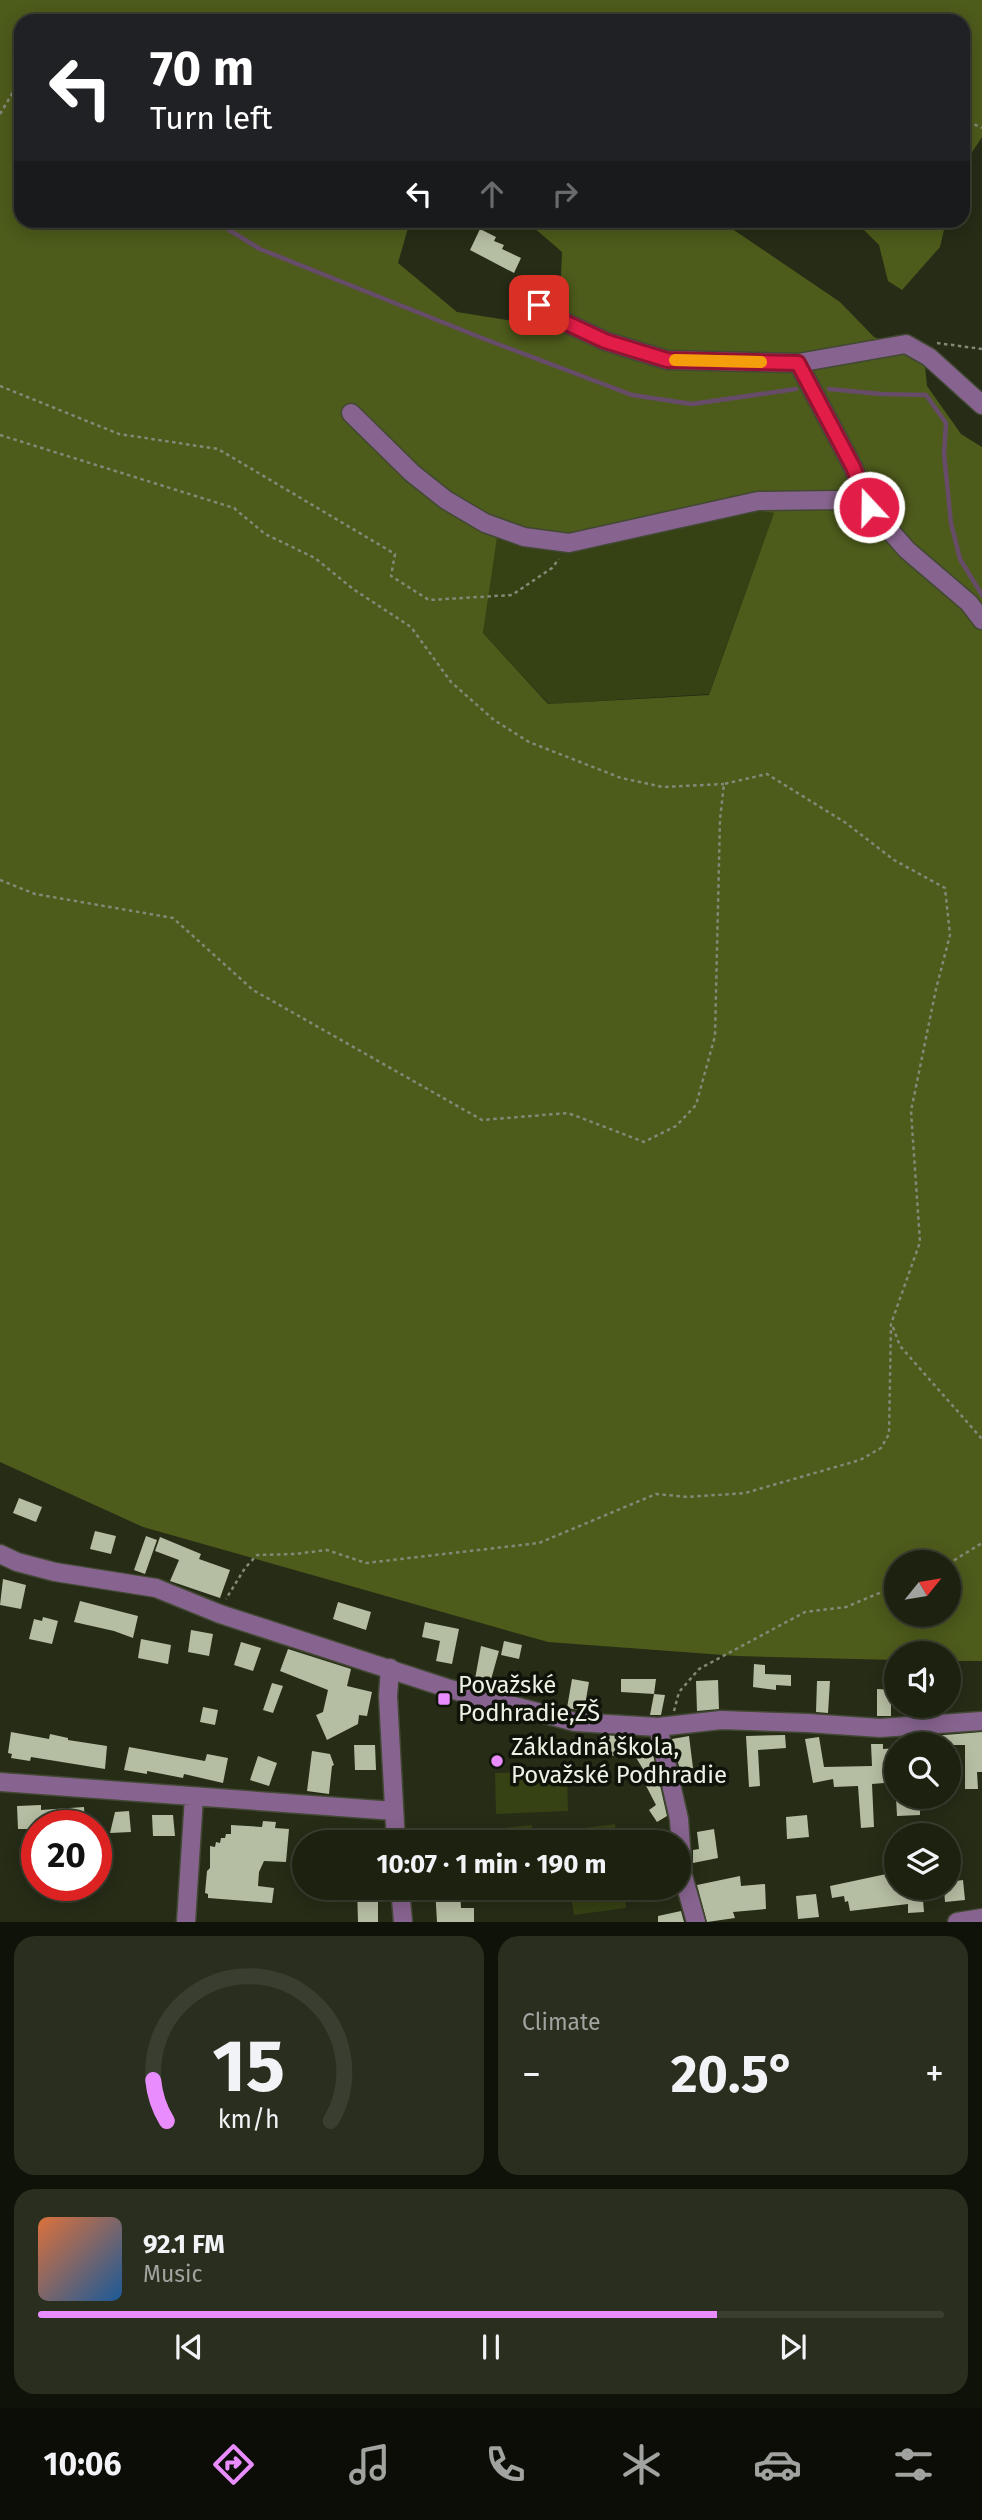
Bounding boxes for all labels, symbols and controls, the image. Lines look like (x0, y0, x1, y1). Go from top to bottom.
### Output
text: 70 m (150, 39, 254, 98)
icon: left (35, 42, 126, 133)
text: Turn left (150, 99, 272, 137)
icon: left (400, 175, 438, 213)
icon: ahead (473, 175, 511, 213)
icon: right (546, 175, 584, 213)
pin (509, 275, 569, 335)
icon: arrive (520, 286, 558, 324)
position arrow (832, 470, 906, 544)
north arrow (884, 1550, 961, 1628)
map controls (884, 1550, 961, 1900)
button: sound (884, 1641, 961, 1718)
place label: Považské Podhradie,ZŠ (458, 1671, 600, 1727)
marker: Považské Podhradie,ZŠ (436, 1691, 452, 1707)
button: search (884, 1732, 961, 1809)
place label: Základná škola, Považské Podhradie (511, 1733, 727, 1789)
marker: Základná škola, Považské Podhradie (489, 1753, 505, 1769)
speed limit sign: 20 (21, 1810, 112, 1901)
button: layers (884, 1823, 961, 1900)
text: 10:07 · 1 min · 190 m (377, 1849, 607, 1880)
text: Climate (522, 2008, 601, 2036)
text: 15 (213, 2024, 285, 2111)
text: 20.5° (671, 2043, 795, 2106)
text: − (522, 2051, 541, 2097)
text: + (925, 2051, 944, 2097)
text: km/h (218, 2105, 280, 2135)
text: 92.1 FM (143, 2229, 225, 2260)
text: Music (143, 2260, 203, 2288)
icon: previous (170, 2328, 208, 2366)
icon: pause (472, 2328, 510, 2366)
icon: next (774, 2328, 812, 2366)
icon: directions (209, 2440, 258, 2489)
icon: music (345, 2440, 394, 2489)
icon: phone (481, 2440, 530, 2489)
icon: climate (617, 2440, 666, 2489)
icon: car (753, 2440, 802, 2489)
icon: filters (889, 2440, 938, 2489)
text: 10:06 (44, 2445, 122, 2483)

